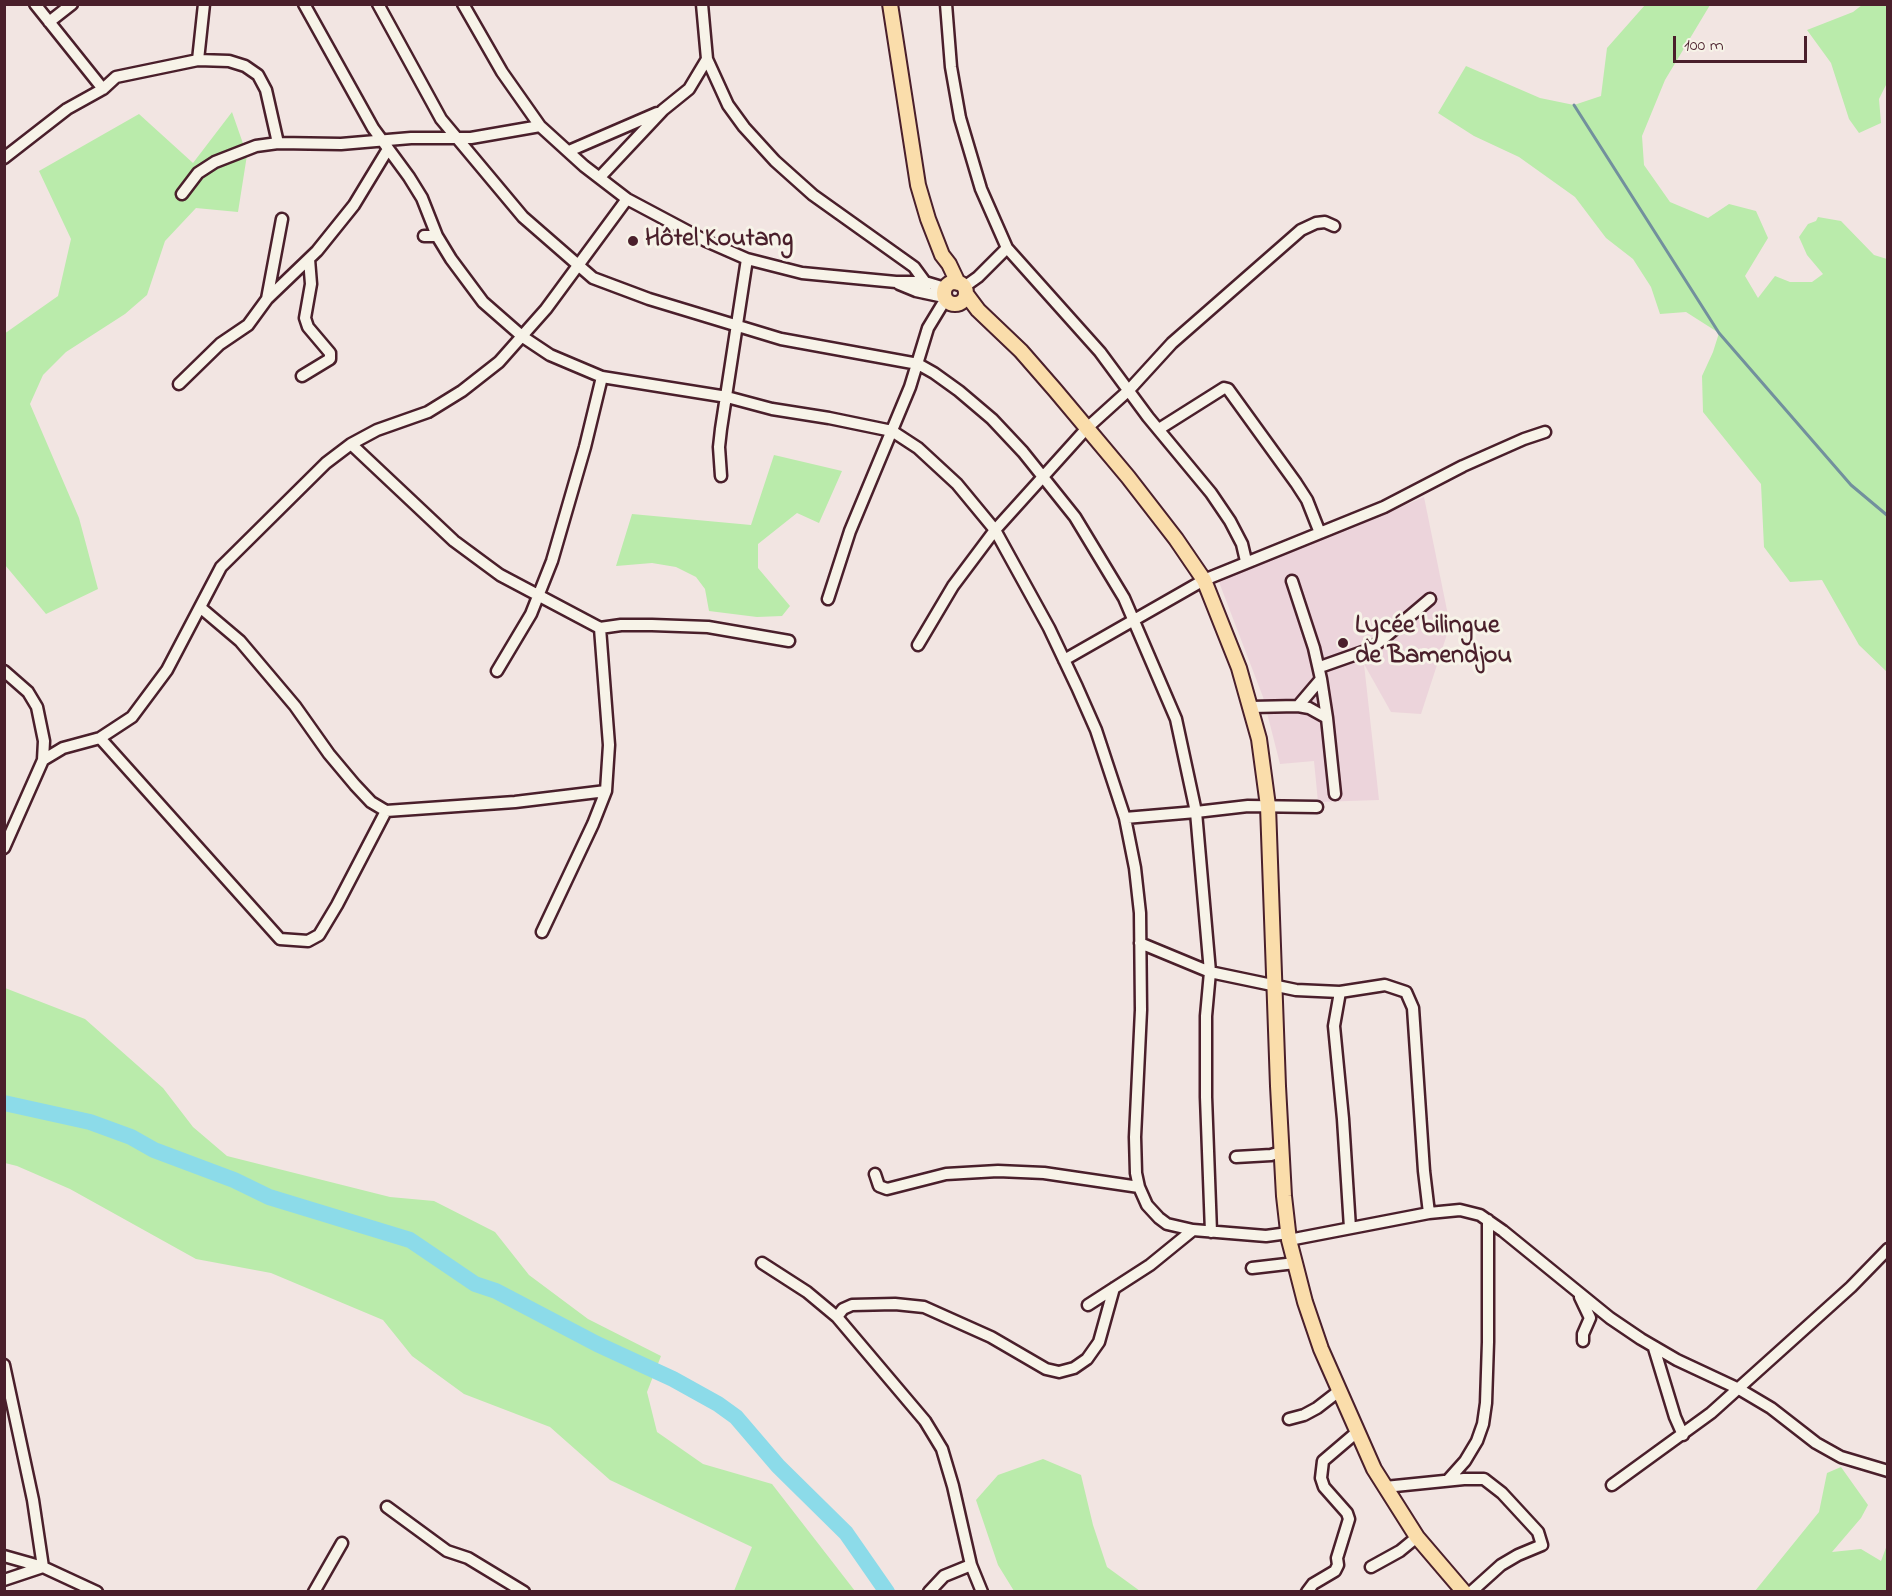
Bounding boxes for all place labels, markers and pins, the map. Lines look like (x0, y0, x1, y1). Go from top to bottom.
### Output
place label: Hôtel Koutang (645, 225, 793, 257)
marker: Hôtel Koutang (626, 234, 640, 248)
place label: Lycée bilingue de Bamendjou (1355, 612, 1512, 674)
marker: Lycée bilingue de Bamendjou (1336, 636, 1350, 650)

